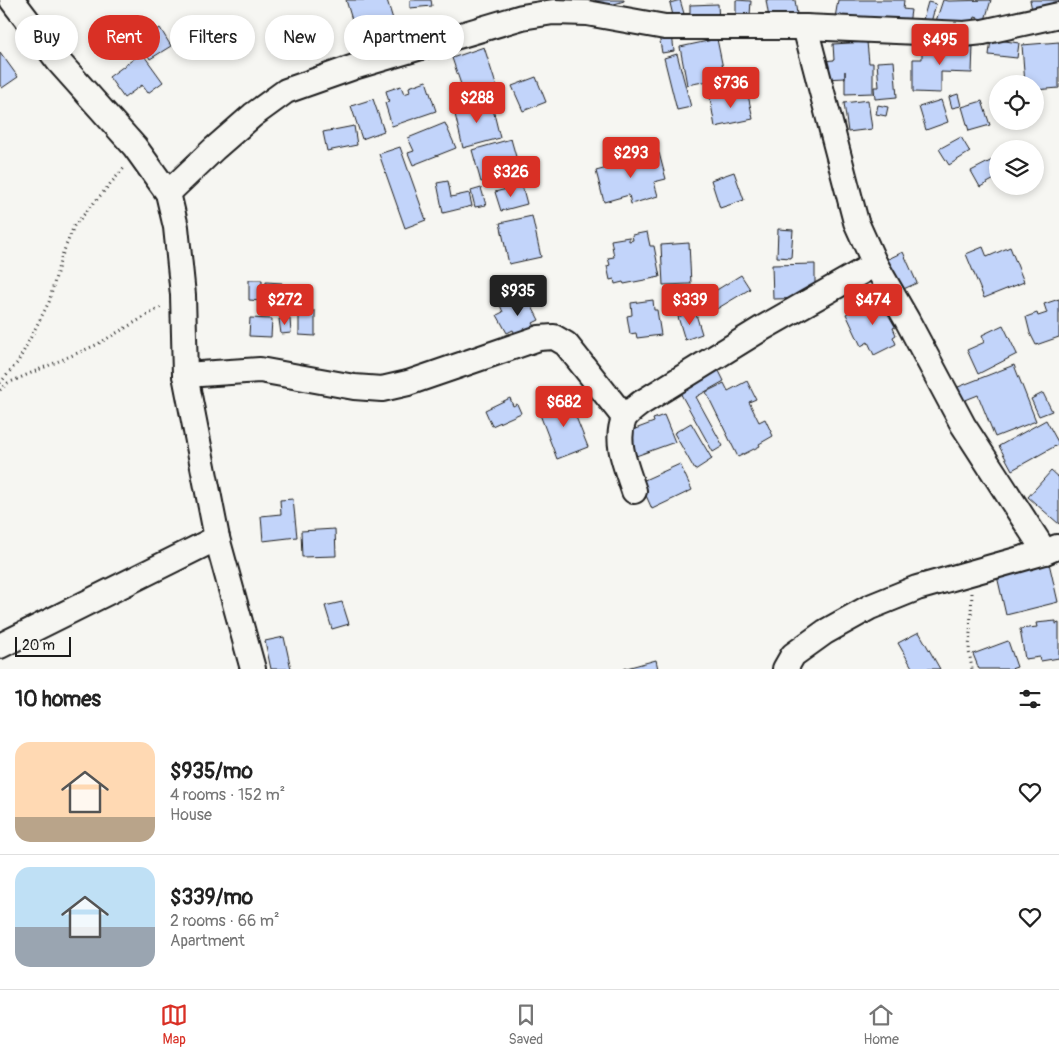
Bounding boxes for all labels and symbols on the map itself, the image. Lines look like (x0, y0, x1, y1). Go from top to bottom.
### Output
pin: $495 (910, 23, 970, 66)
pin: $736 (701, 66, 761, 109)
pin: $288 (447, 82, 507, 124)
pin: $293 (601, 136, 661, 179)
pin: $326 (481, 156, 541, 198)
pin: $935 (488, 274, 548, 317)
pin: $272 (255, 284, 315, 326)
pin: $339 (660, 284, 720, 326)
pin: $474 (843, 284, 903, 326)
pin: $682 (534, 386, 594, 428)
scale bar (15, 634, 71, 657)

